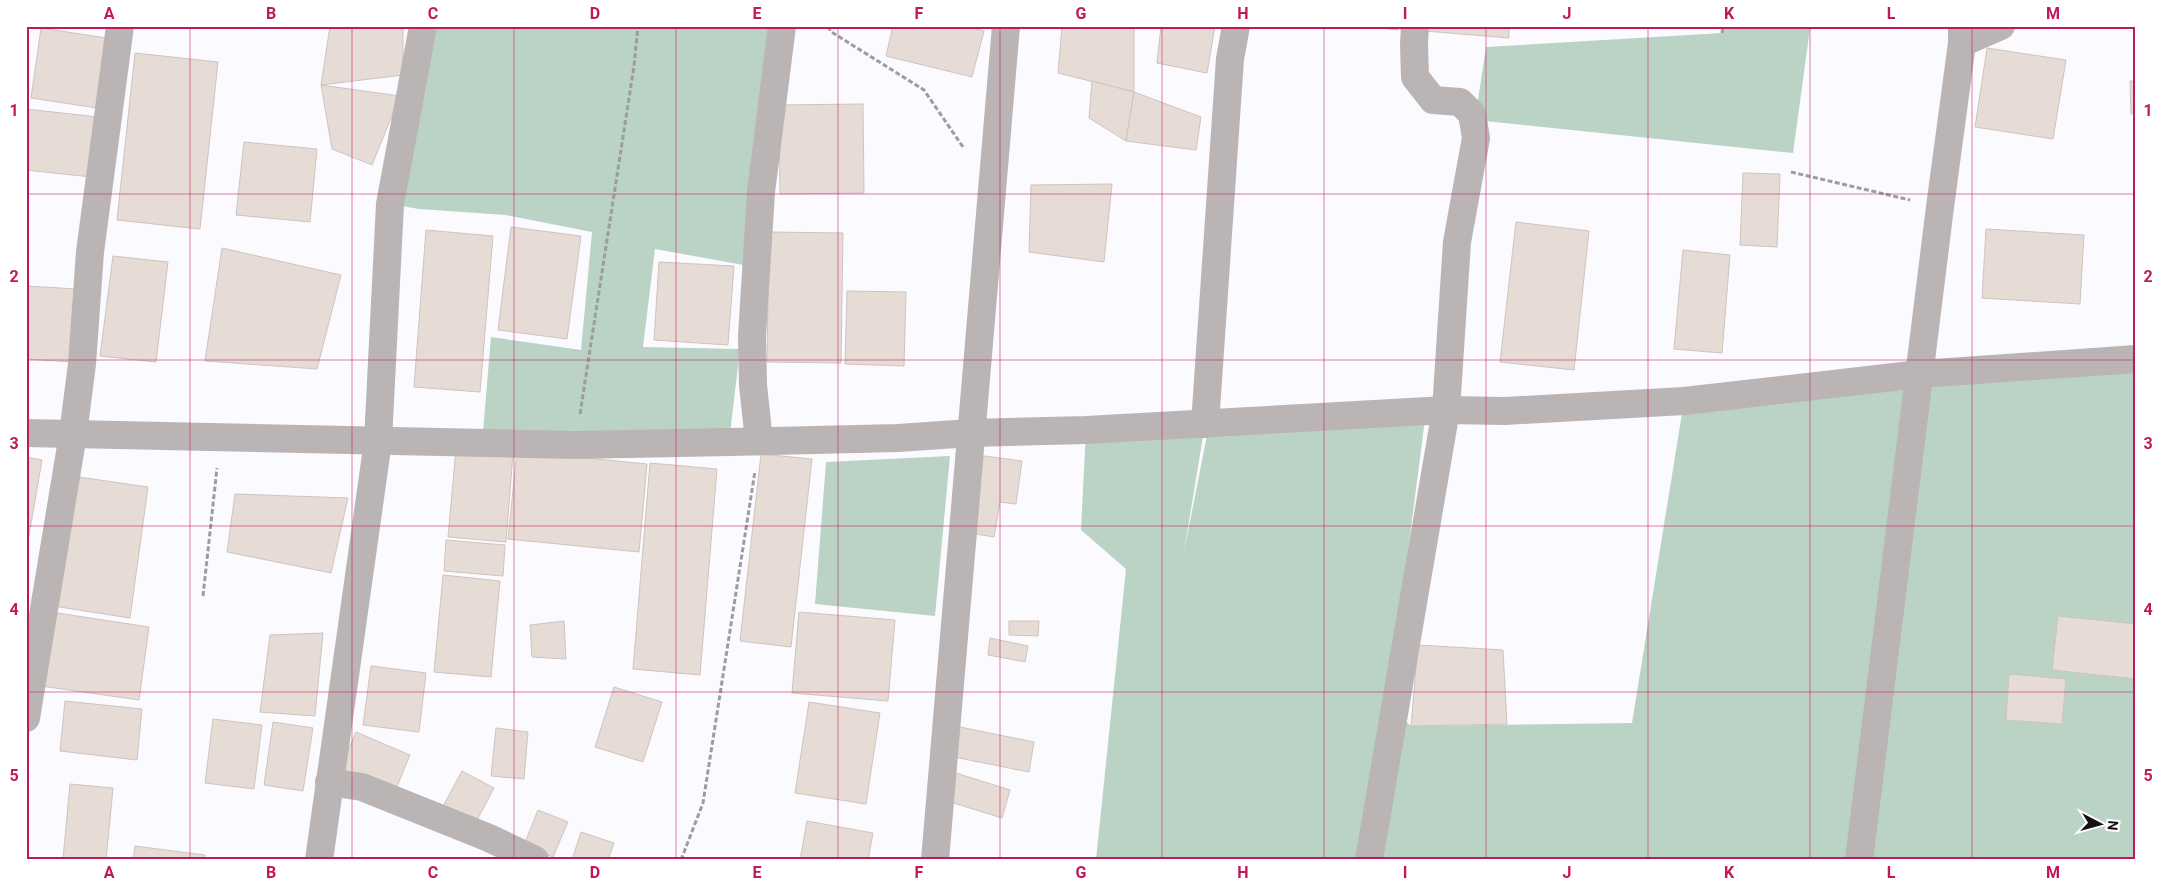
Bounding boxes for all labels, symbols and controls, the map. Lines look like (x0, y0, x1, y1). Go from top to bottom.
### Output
text: A (104, 4, 115, 23)
text: B (266, 4, 276, 23)
text: C (428, 4, 438, 23)
text: D (590, 4, 600, 23)
text: E (753, 4, 762, 23)
text: F (915, 4, 924, 23)
text: G (1076, 4, 1087, 23)
text: H (1237, 4, 1249, 23)
text: I (1403, 4, 1407, 23)
text: J (1563, 4, 1571, 23)
text: K (1724, 4, 1735, 23)
text: L (1887, 4, 1896, 23)
text: M (2046, 4, 2060, 23)
text: 1 (9, 101, 19, 120)
text: 1 (2143, 101, 2153, 120)
text: 2 (9, 267, 19, 286)
text: 2 (2143, 267, 2153, 286)
text: 3 (9, 434, 19, 453)
text: 3 (2143, 434, 2153, 453)
text: 4 (9, 600, 19, 619)
text: 4 (2143, 600, 2153, 619)
text: 5 (9, 766, 19, 785)
text: 5 (2143, 766, 2153, 785)
north arrow (2074, 798, 2124, 848)
text: N (2104, 820, 2121, 831)
text: A (104, 863, 115, 882)
text: B (266, 863, 276, 882)
text: C (428, 863, 438, 882)
text: D (590, 863, 600, 882)
text: E (753, 863, 762, 882)
text: F (915, 863, 924, 882)
text: G (1076, 863, 1087, 882)
text: H (1237, 863, 1249, 882)
text: I (1403, 863, 1407, 882)
text: J (1563, 863, 1571, 882)
text: K (1724, 863, 1735, 882)
text: L (1887, 863, 1896, 882)
text: M (2046, 863, 2060, 882)

